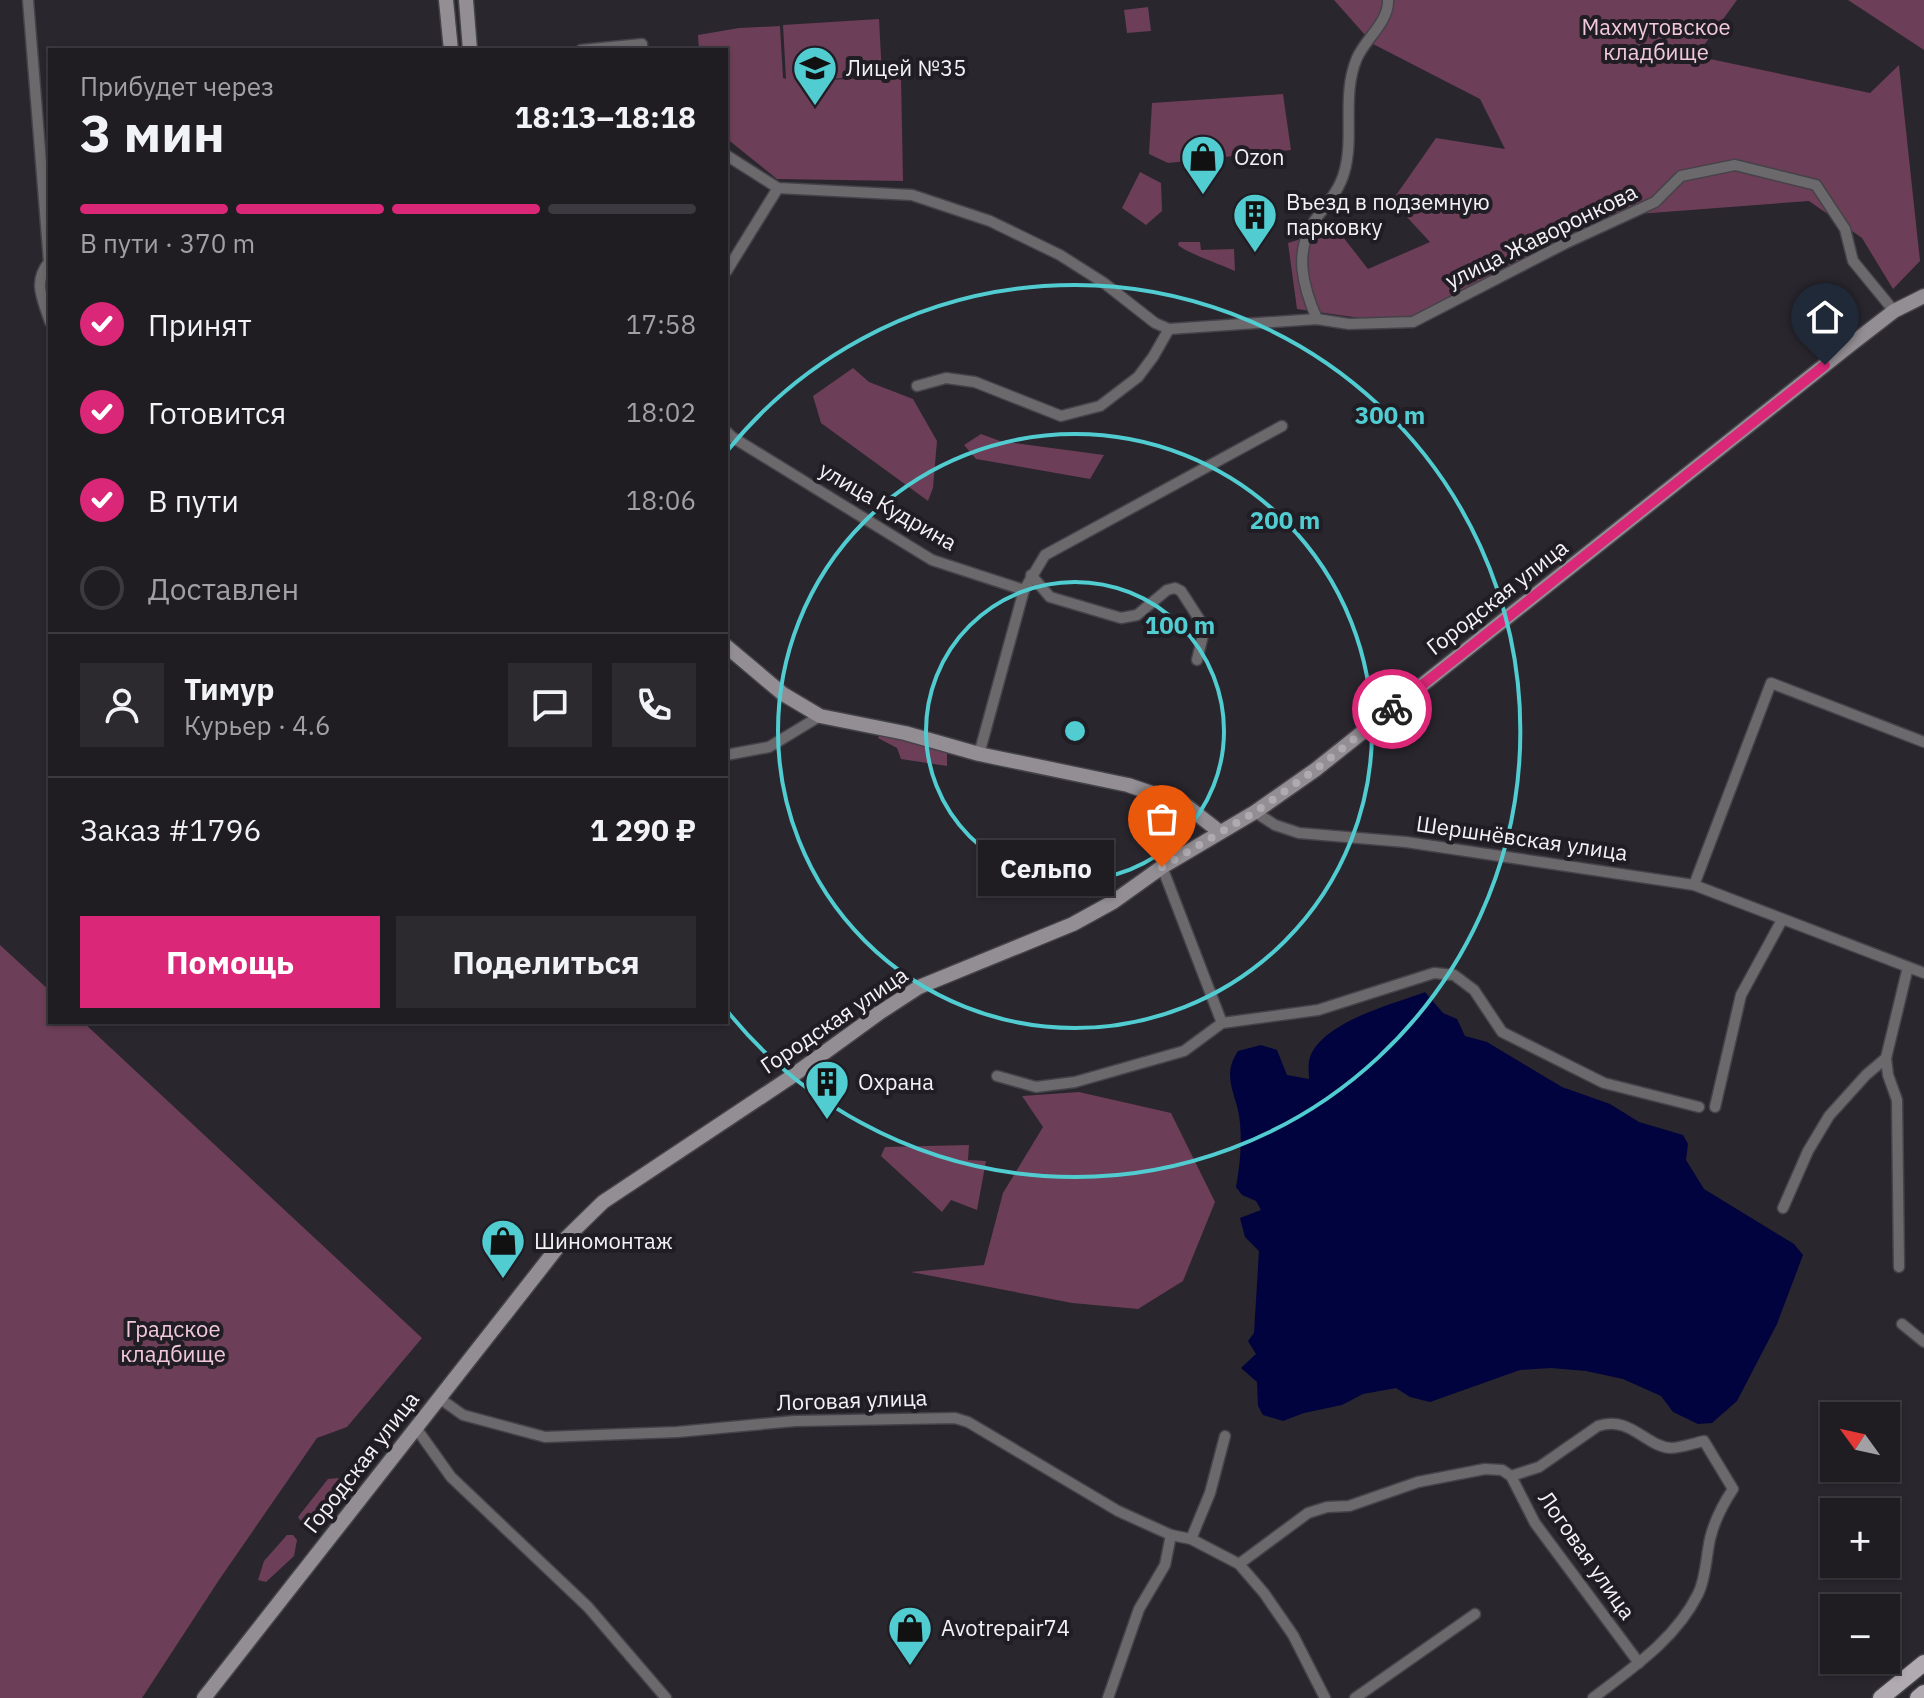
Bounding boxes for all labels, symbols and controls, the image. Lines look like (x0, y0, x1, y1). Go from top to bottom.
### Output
park label: Махмутовское кладбище (1581, 12, 1731, 66)
school or university icon: Лицей №35 (791, 44, 839, 107)
place label: Лицей №35 (846, 53, 966, 82)
text: Прибудет через (80, 69, 274, 103)
text: 18:13–18:18 (515, 97, 696, 136)
text: 3 мин (80, 99, 225, 166)
shop icon: Ozon (1179, 133, 1227, 196)
place label: Ozon (1234, 142, 1284, 171)
street label: улица Жаворонкова (1440, 176, 1642, 295)
place label: Въезд в подземную парковку (1286, 187, 1490, 241)
building icon: Въезд в подземную парковку (1231, 191, 1279, 254)
text: В пути · 370 m (80, 226, 255, 260)
pin (1791, 283, 1859, 365)
icon: home (1803, 295, 1847, 339)
icon: check (80, 302, 124, 346)
text: Принят (148, 305, 252, 344)
text: 17:58 (626, 307, 696, 341)
icon: check (80, 390, 124, 434)
text: Готовится (148, 393, 286, 432)
text: 18:02 (626, 395, 696, 429)
text: 300 m (1355, 399, 1425, 431)
street label: улица Кудрина (814, 454, 963, 557)
icon: check (80, 478, 124, 522)
text: В пути (148, 481, 239, 520)
text: 18:06 (626, 483, 696, 517)
text: 200 m (1250, 504, 1320, 536)
street label: Городская улица (1420, 532, 1574, 661)
text: Доставлен (148, 569, 299, 608)
text: 100 m (1145, 609, 1215, 641)
button: person (80, 663, 164, 747)
button: chat (508, 663, 592, 747)
button: phone (612, 663, 696, 747)
text: Тимур (184, 669, 275, 708)
courier (1352, 669, 1432, 749)
icon: bike (1370, 687, 1414, 731)
text: Курьер · 4.6 (184, 708, 331, 742)
centre of rings (1061, 717, 1089, 745)
pin (1128, 785, 1196, 867)
icon: bag (1140, 797, 1184, 841)
street label: Шершнёвская улица (1414, 808, 1630, 867)
text: Заказ #1796 (80, 810, 262, 849)
text: 1 290 ₽ (590, 810, 696, 849)
callout: Сельпо (978, 839, 1114, 895)
text: Сельпо (1000, 851, 1092, 885)
button: Помощь (80, 916, 380, 1008)
button: Поделиться (396, 916, 696, 1008)
street label: Городская улица (754, 959, 913, 1080)
building icon: Охрана (803, 1058, 851, 1121)
place label: Охрана (858, 1067, 934, 1096)
shop icon: Шиномонтаж (479, 1217, 527, 1280)
place label: Шиномонтаж (534, 1226, 673, 1255)
park label: Градское кладбище (120, 1314, 226, 1368)
street label: Логовая улица (776, 1382, 928, 1417)
street label: Городская улица (296, 1385, 425, 1538)
north arrow (1820, 1402, 1900, 1482)
map controls (1820, 1402, 1900, 1674)
street label: Логовая улица (1532, 1485, 1643, 1625)
button: + (1820, 1498, 1900, 1578)
button: − (1820, 1594, 1900, 1674)
shop icon: Avotrepair74 (886, 1604, 934, 1667)
place label: Avotrepair74 (941, 1613, 1070, 1642)

